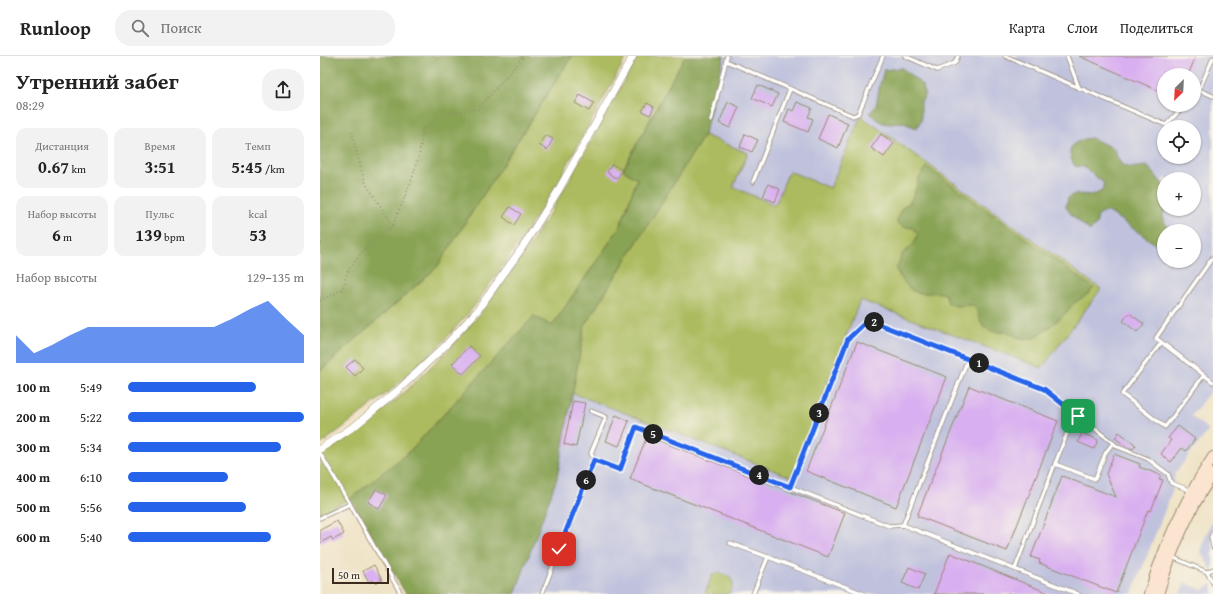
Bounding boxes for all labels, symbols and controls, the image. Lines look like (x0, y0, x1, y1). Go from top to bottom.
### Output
search box (115, 10, 395, 46)
text: Runloop (20, 14, 91, 42)
icon: search (129, 17, 151, 39)
text: Поиск (161, 17, 202, 38)
text: Карта (1009, 18, 1045, 38)
text: Слои (1067, 18, 1098, 38)
text: Поделиться (1120, 18, 1193, 38)
text: Утренний забег (16, 65, 179, 97)
north arrow (1157, 68, 1201, 112)
map controls (1157, 68, 1201, 268)
button: share (262, 69, 304, 111)
text: 08:29 (16, 96, 44, 115)
button: locate (1157, 120, 1201, 164)
text: Дистанция (35, 138, 89, 154)
text: Время (145, 138, 175, 154)
text: Темп (245, 138, 271, 154)
text: 0.67 (38, 154, 69, 179)
text: 3:51 (144, 154, 176, 179)
text: 5:45 (231, 154, 263, 179)
text: km (69, 161, 86, 177)
text: /km (263, 161, 285, 177)
button: + (1157, 172, 1201, 216)
text: Набор высоты (28, 206, 96, 222)
text: Пульс (146, 206, 174, 222)
text: kcal (249, 206, 267, 222)
text: 6 (52, 222, 61, 247)
text: 139 (135, 222, 162, 247)
text: 53 (249, 222, 267, 247)
button: − (1157, 224, 1201, 268)
text: m (61, 229, 72, 245)
text: bpm (162, 229, 185, 245)
text: Набор высоты (16, 268, 97, 287)
text: 129–135 m (247, 268, 304, 287)
pin: 2 (864, 312, 884, 332)
text: 2 (871, 314, 877, 330)
pin: 1 (969, 353, 989, 373)
text: 1 (976, 355, 982, 371)
text: 100 m (16, 378, 50, 397)
text: 5:49 (80, 378, 102, 397)
pin (1061, 399, 1095, 433)
pin: 3 (809, 403, 829, 423)
text: 3 (816, 405, 822, 421)
icon: arrive (1067, 405, 1089, 427)
text: 200 m (16, 408, 50, 427)
text: 5:22 (80, 408, 102, 427)
pin: 5 (643, 424, 663, 444)
text: 5 (650, 426, 656, 442)
text: 300 m (16, 438, 50, 457)
text: 5:34 (80, 438, 102, 457)
pin: 4 (749, 465, 769, 485)
text: 4 (756, 467, 762, 483)
text: 400 m (16, 468, 50, 487)
text: 6:10 (80, 468, 102, 487)
pin: 6 (576, 470, 596, 490)
text: 6 (583, 472, 589, 488)
text: 500 m (16, 498, 50, 517)
text: 5:56 (80, 498, 102, 517)
text: 600 m (16, 528, 50, 547)
text: 5:40 (80, 528, 102, 547)
pin (542, 532, 576, 566)
icon: check (548, 538, 570, 560)
scale bar (332, 566, 389, 585)
text: 50 m (338, 567, 360, 583)

